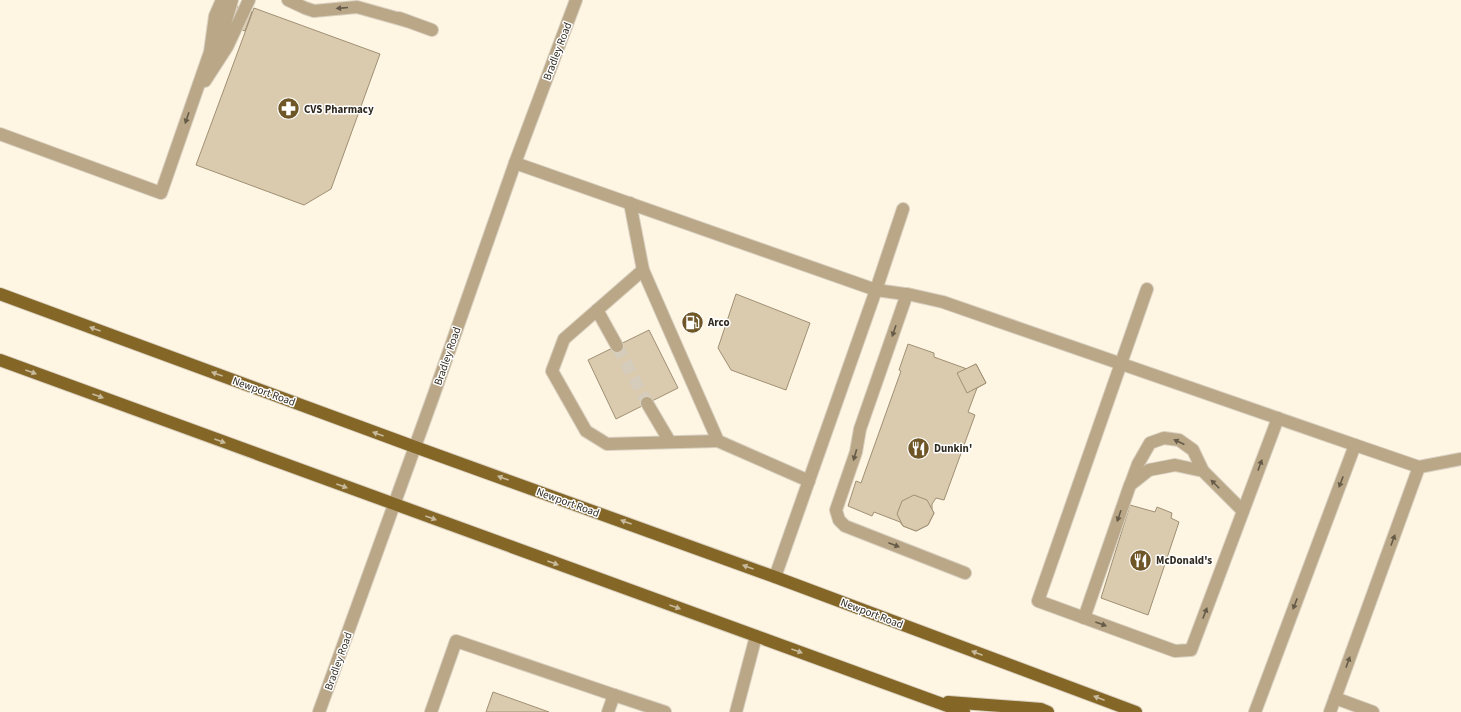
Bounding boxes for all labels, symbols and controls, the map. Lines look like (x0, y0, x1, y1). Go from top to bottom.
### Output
one-way arrow (336, 5, 348, 12)
street label: Bradley Road (540, 20, 575, 82)
pharmacy icon: CVS Pharmacy (275, 96, 301, 122)
place label: CVS Pharmacy (304, 102, 374, 117)
one-way arrow (184, 112, 190, 124)
fuel station icon: Arco (679, 309, 705, 335)
place label: Arco (707, 315, 730, 330)
one-way arrow (88, 325, 100, 331)
street label: Bradley Road (430, 325, 464, 387)
one-way arrow (891, 325, 897, 337)
one-way arrow (25, 369, 37, 375)
one-way arrow (210, 371, 222, 377)
street label: Newport Road (230, 373, 297, 410)
one-way arrow (93, 394, 105, 400)
one-way arrow (372, 430, 384, 436)
restaurant icon: Dunkin' (905, 435, 931, 461)
one-way arrow (215, 439, 227, 445)
one-way arrow (1173, 439, 1185, 445)
place label: Dunkin' (934, 441, 972, 456)
one-way arrow (852, 449, 858, 461)
one-way arrow (1257, 459, 1263, 471)
one-way arrow (497, 475, 509, 481)
one-way arrow (1338, 476, 1344, 488)
one-way arrow (1210, 479, 1220, 489)
one-way arrow (337, 483, 349, 489)
street label: Newport Road (534, 484, 601, 521)
one-way arrow (1116, 510, 1122, 522)
one-way arrow (425, 515, 437, 521)
one-way arrow (619, 519, 631, 525)
one-way arrow (1390, 533, 1396, 545)
one-way arrow (888, 542, 899, 548)
restaurant icon: McDonald's (1127, 547, 1153, 573)
place label: McDonald's (1156, 553, 1212, 568)
one-way arrow (547, 560, 559, 566)
one-way arrow (741, 563, 753, 569)
street label: Newport Road (838, 595, 905, 632)
one-way arrow (1292, 598, 1298, 610)
one-way arrow (670, 604, 682, 610)
one-way arrow (1202, 607, 1208, 619)
one-way arrow (1095, 621, 1107, 627)
street label: Bradley Road (321, 630, 356, 692)
one-way arrow (792, 649, 804, 655)
one-way arrow (971, 649, 983, 655)
one-way arrow (1345, 655, 1351, 667)
one-way arrow (1093, 695, 1105, 701)

